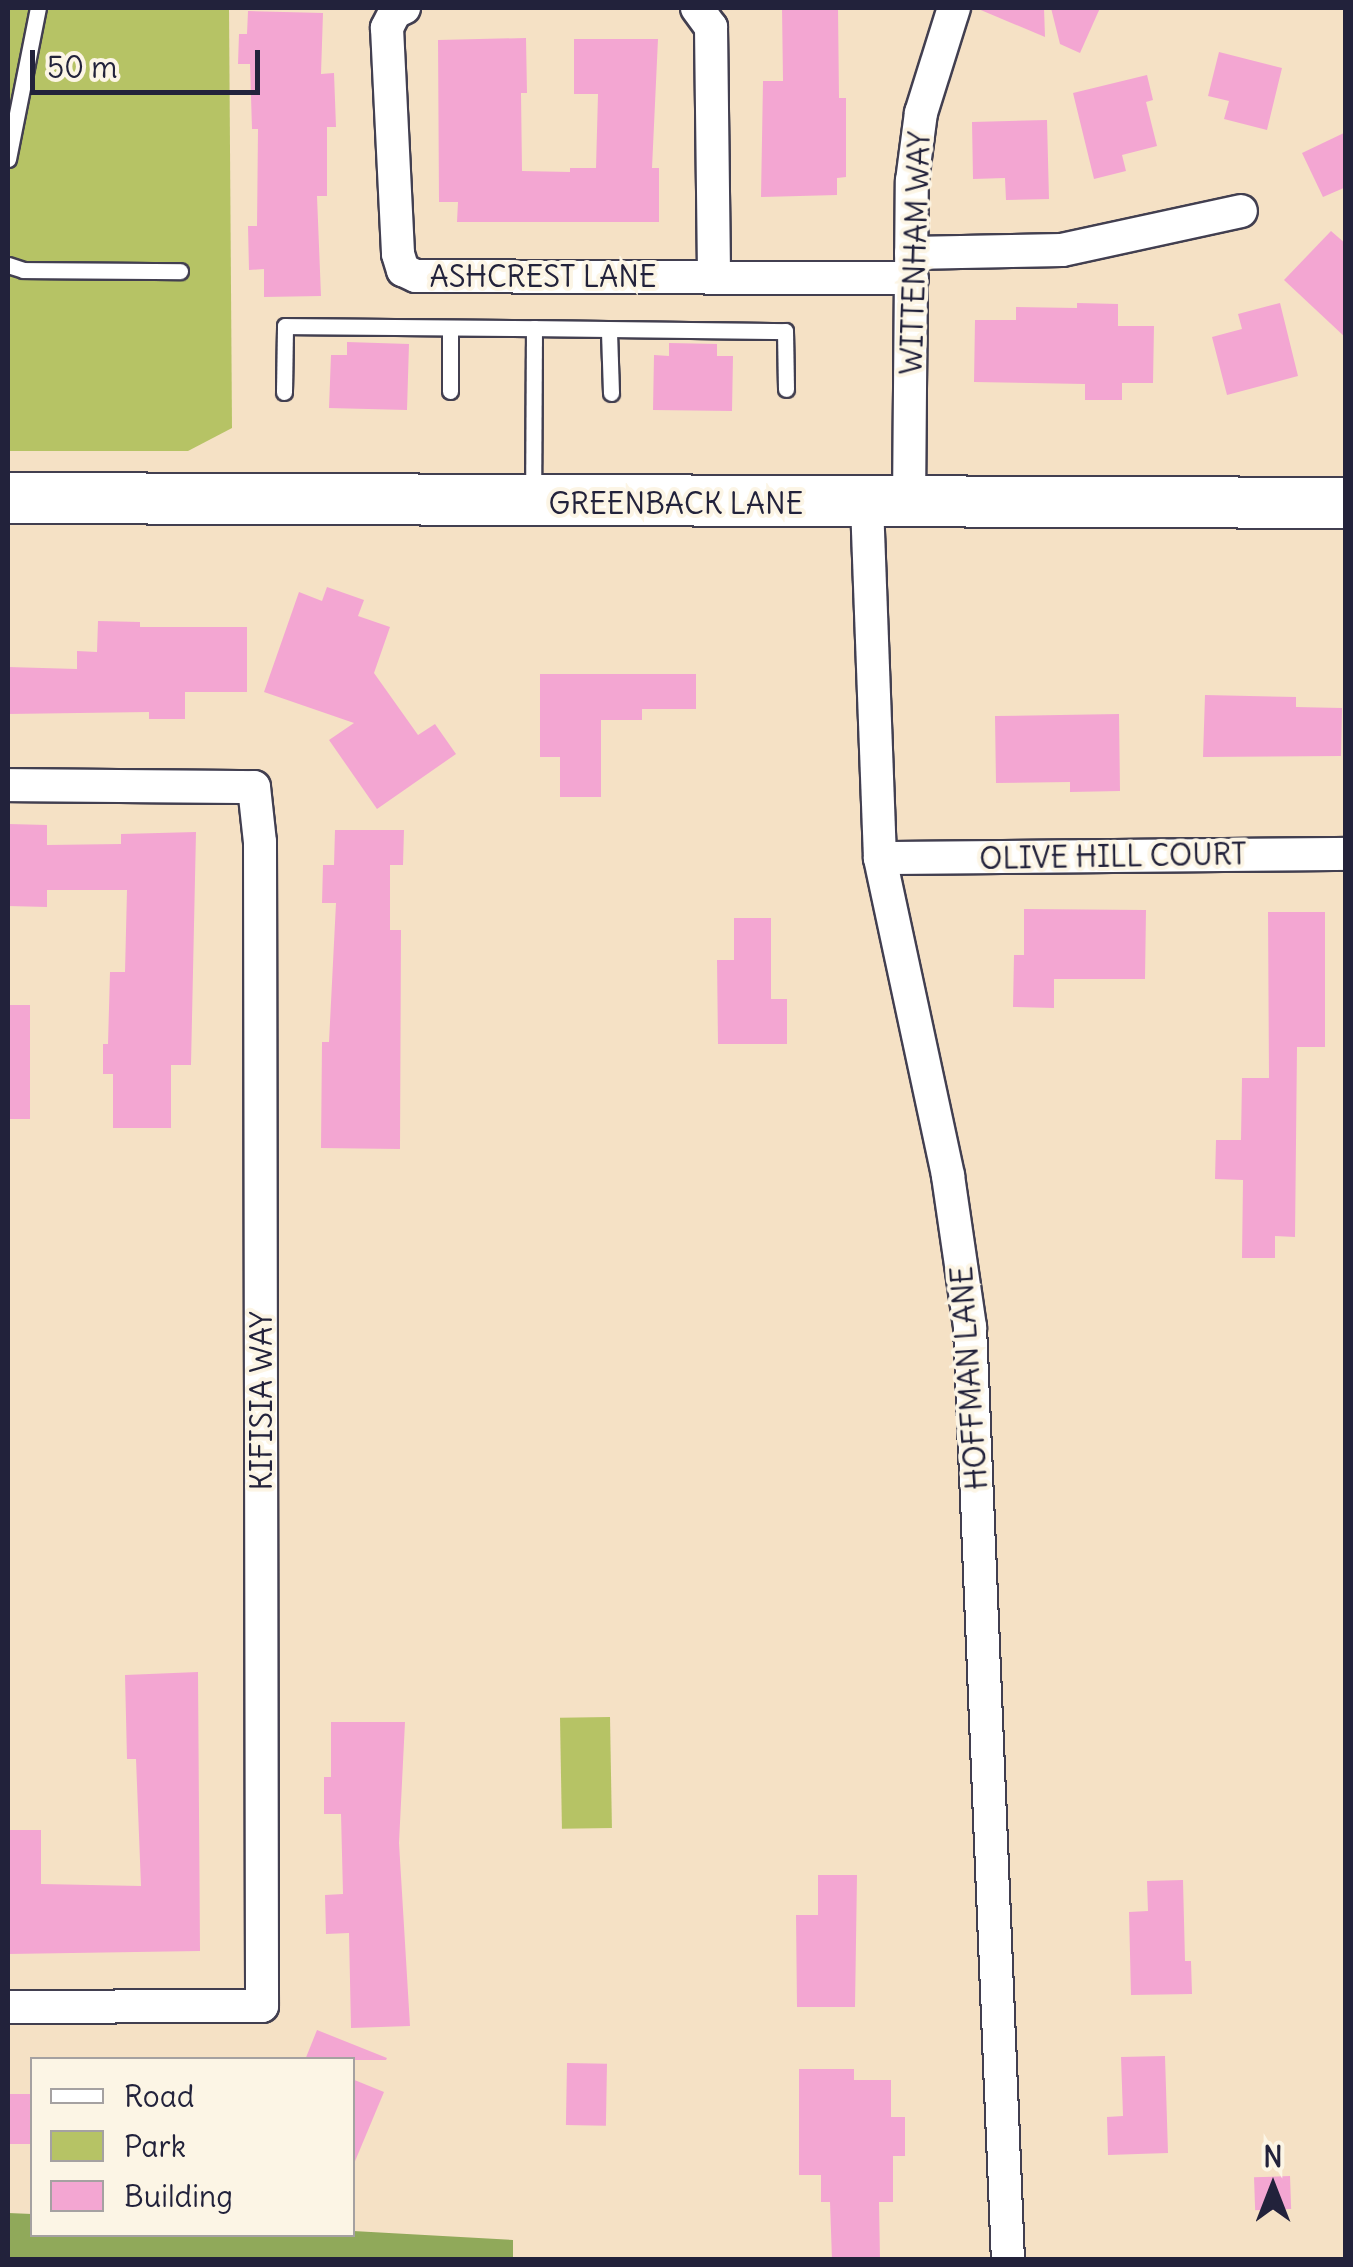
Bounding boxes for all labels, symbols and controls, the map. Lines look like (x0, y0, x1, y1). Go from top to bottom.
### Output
scale bar (35, 30, 265, 92)
text: 50 m (47, 48, 117, 86)
street label: WITTENHAM WAY (893, 131, 937, 375)
street label: ASHCREST LANE (429, 258, 657, 294)
street label: GREENBACK LANE (549, 485, 803, 521)
street label: OLIVE HILL COURT (979, 836, 1247, 876)
street label: HOFFMAN LANE (943, 1265, 995, 1491)
street label: KIFISIA WAY (243, 1311, 279, 1491)
legend (30, 2057, 355, 2237)
text: Road (124, 2077, 194, 2115)
text: Park (124, 2127, 186, 2165)
north arrow (1223, 2137, 1323, 2237)
text: N (1263, 2139, 1283, 2175)
text: Building (124, 2177, 233, 2215)

